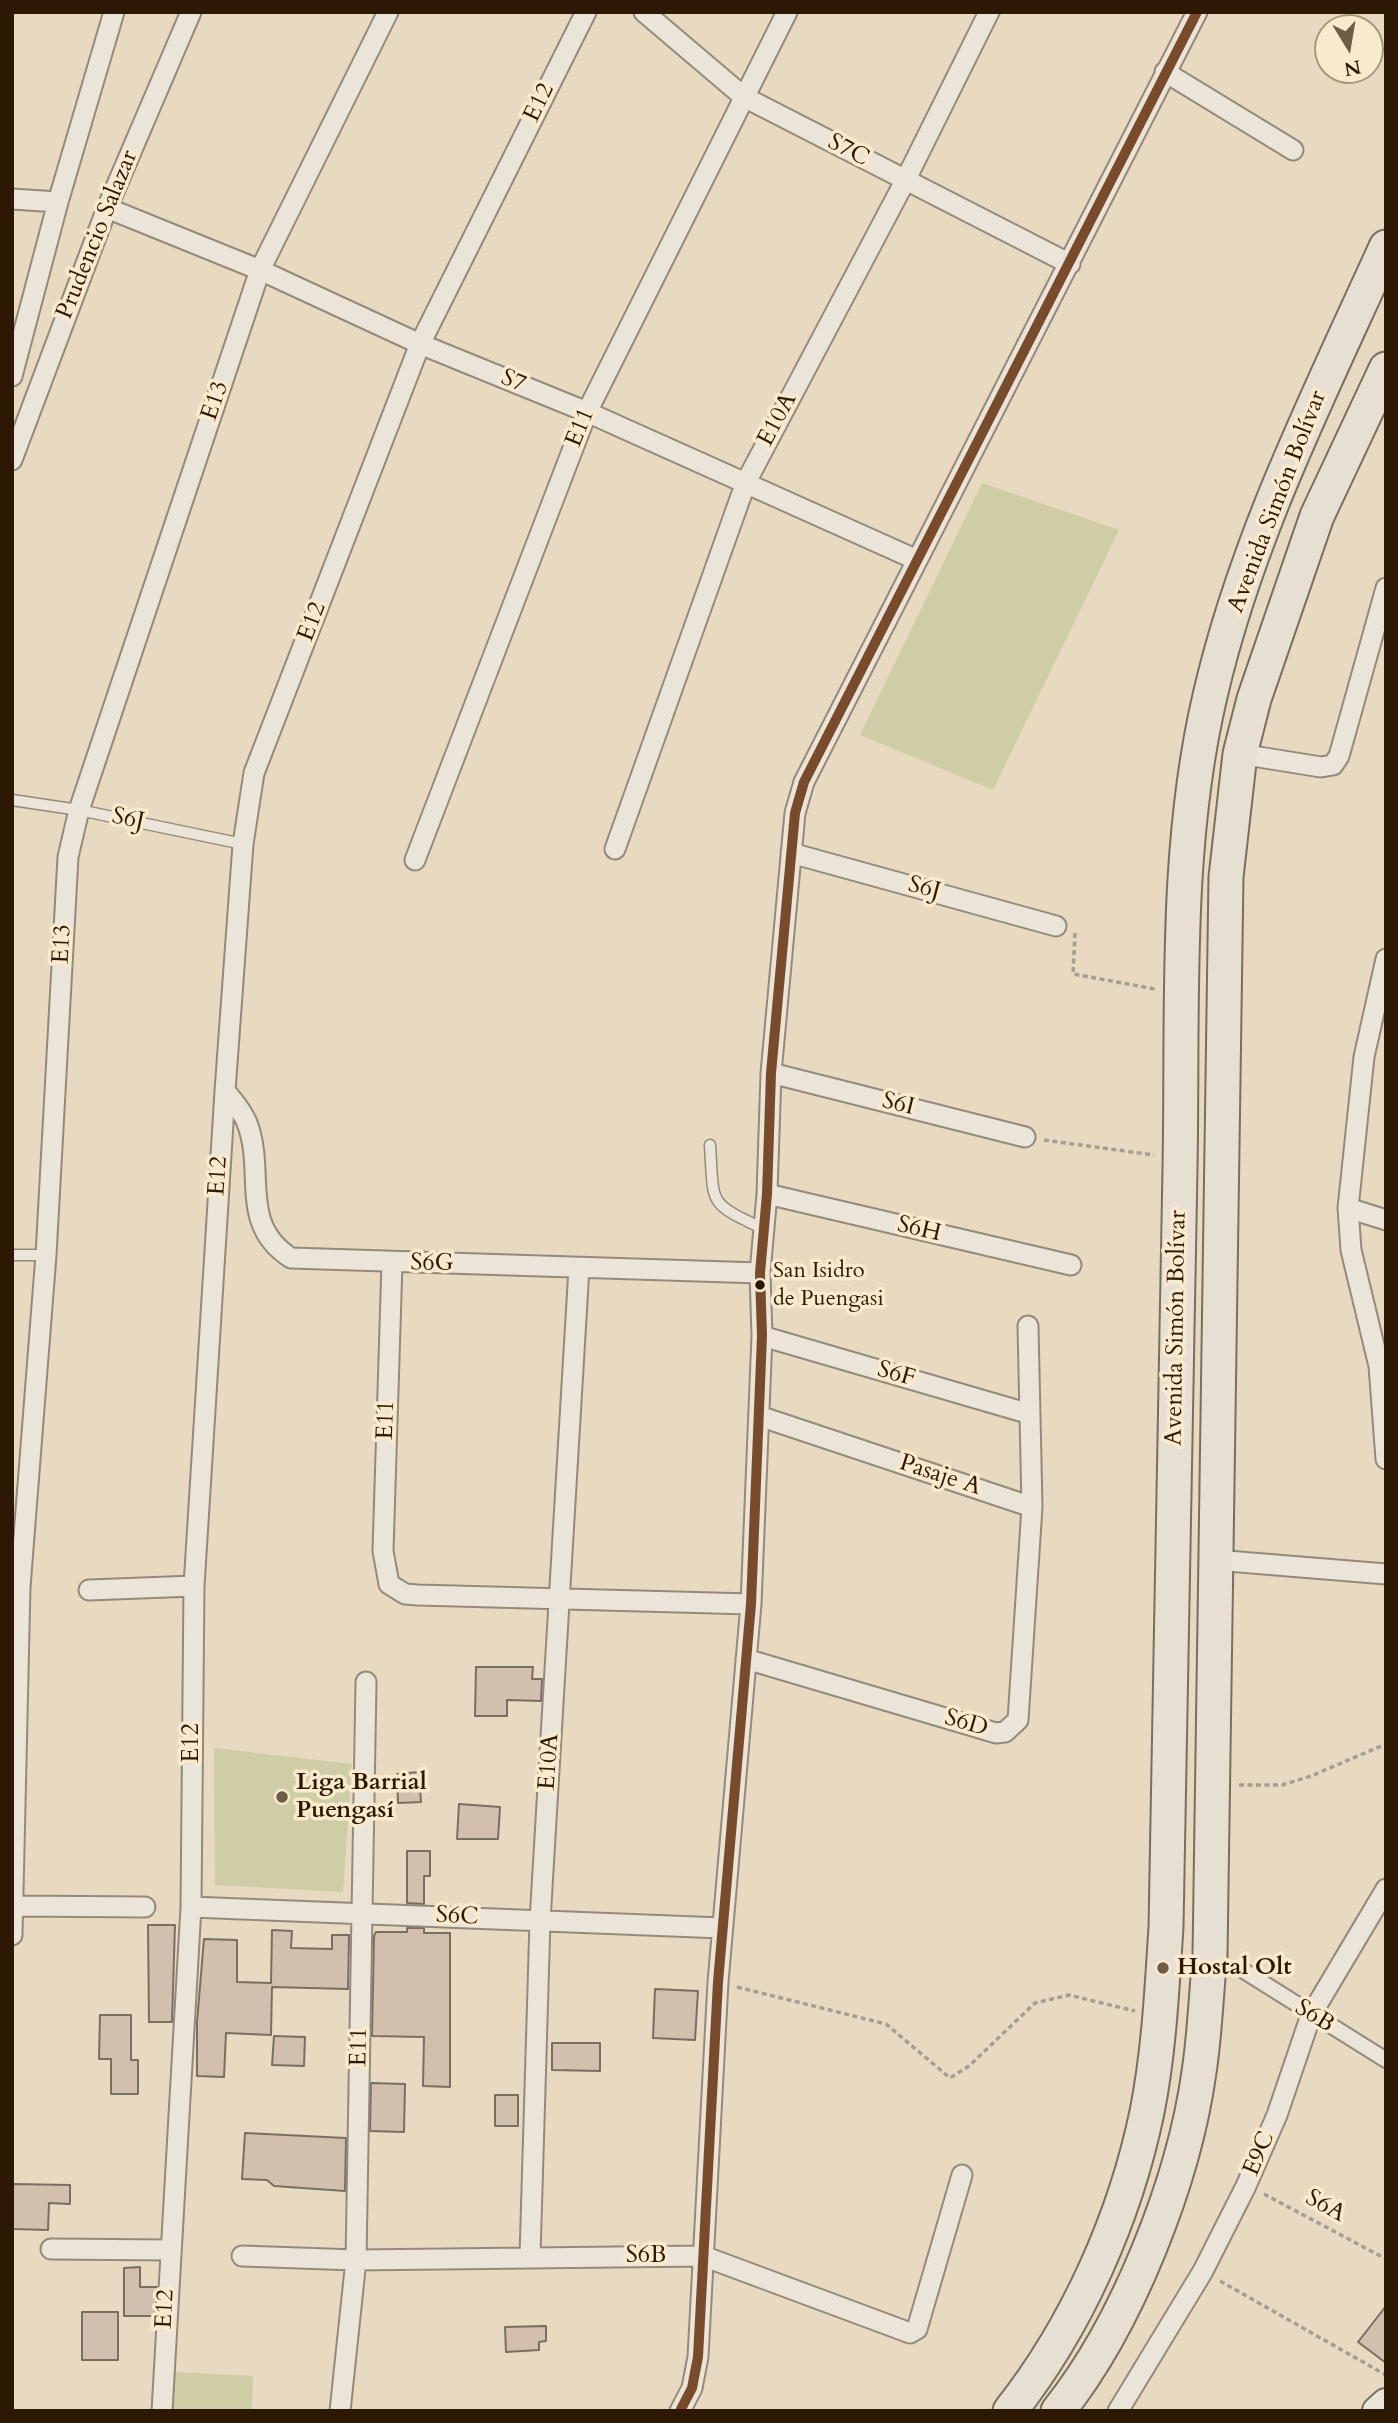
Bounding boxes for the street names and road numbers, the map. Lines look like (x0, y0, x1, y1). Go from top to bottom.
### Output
street label: E12 (518, 79, 562, 127)
street label: S7C (822, 128, 874, 174)
street label: Prudencio Salazar (51, 147, 145, 323)
street label: S7 (496, 364, 530, 400)
street label: E13 (196, 378, 236, 424)
street label: Avenida Simón Bolívar (1222, 387, 1334, 617)
street label: E10A (752, 388, 804, 452)
street label: E11 (560, 404, 602, 452)
street label: E12 (292, 598, 334, 646)
street label: S6J (109, 803, 147, 837)
street label: S6J (905, 871, 943, 907)
street label: E13 (48, 924, 78, 964)
street label: S6I (879, 1087, 917, 1123)
street label: E12 (203, 1155, 235, 1197)
street label: Avenida Simón Bolívar (1161, 1210, 1193, 1446)
street label: S6H (894, 1211, 944, 1249)
street label: S6G (410, 1249, 454, 1279)
street label: S6F (874, 1356, 918, 1394)
street label: E11 (372, 1400, 402, 1440)
street label: Pasaje A (896, 1449, 984, 1503)
street label: S6D (941, 1704, 991, 1744)
street label: E12 (178, 1723, 206, 1763)
street label: E10A (534, 1733, 566, 1791)
street label: S6C (435, 1902, 479, 1932)
street label: S6B (1289, 1994, 1339, 2040)
street label: E11 (345, 2027, 375, 2067)
street label: E9C (1238, 2127, 1282, 2181)
street label: S6A (1300, 2184, 1350, 2230)
street label: S6B (626, 2242, 666, 2270)
street label: E12 (151, 2289, 181, 2329)

